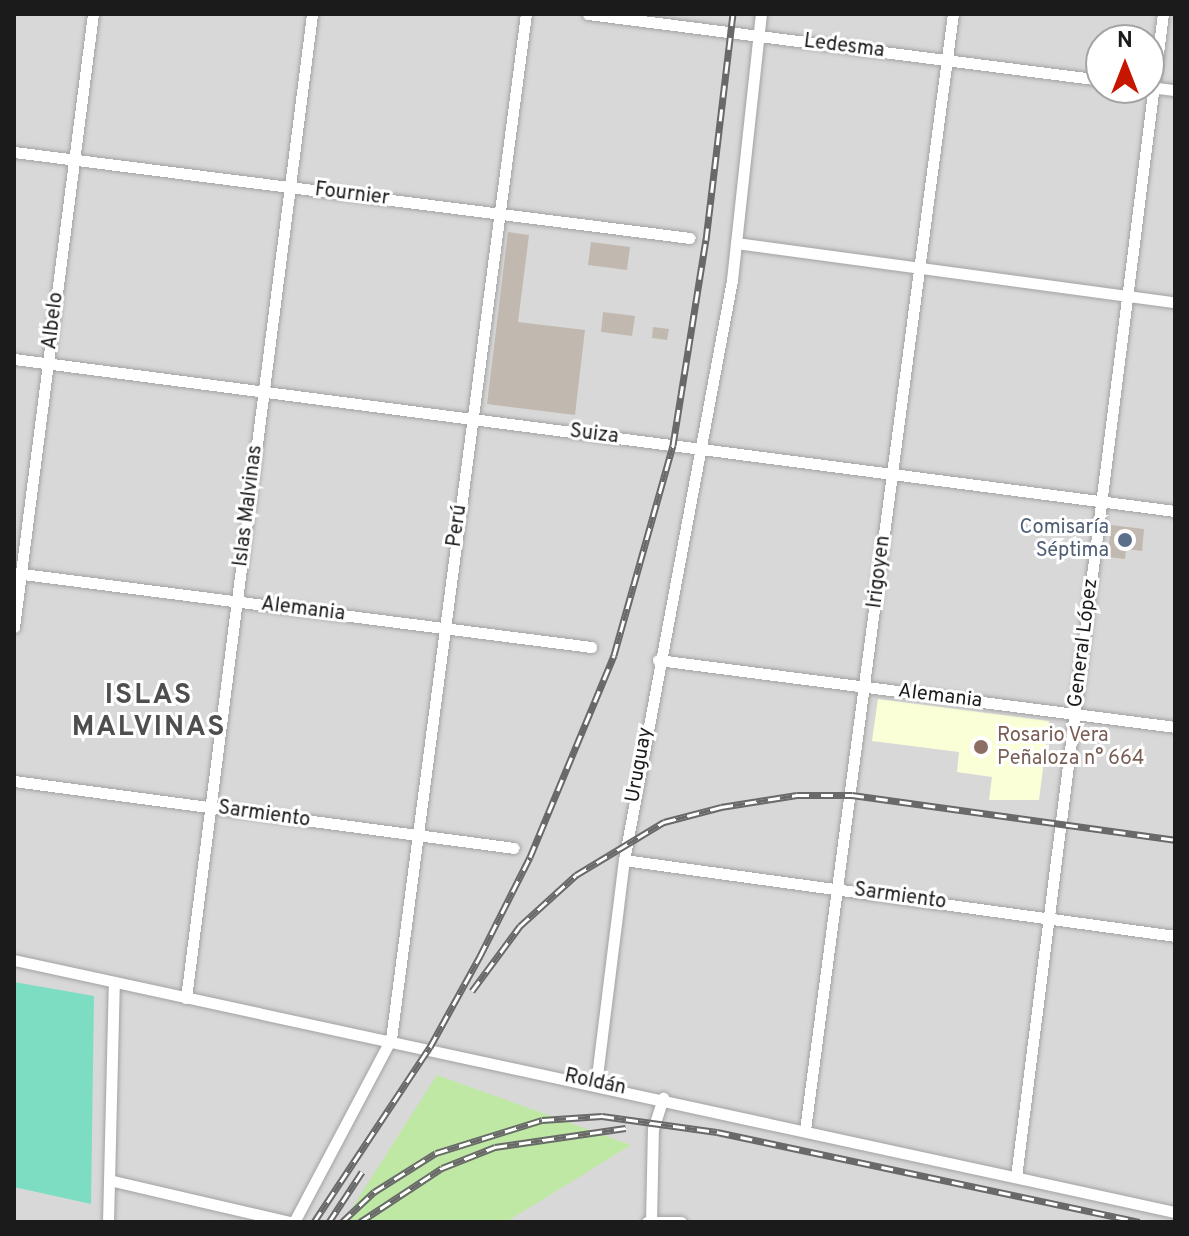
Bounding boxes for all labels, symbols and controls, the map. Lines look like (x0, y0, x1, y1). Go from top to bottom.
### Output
north arrow (1085, 24, 1165, 104)
text: N (1117, 28, 1133, 55)
street label: Ledesma (802, 30, 886, 64)
street label: Fournier (313, 179, 391, 211)
street label: Albelo (39, 291, 69, 351)
street label: Suiza (568, 420, 620, 450)
street label: Islas Malvinas (230, 444, 268, 568)
street label: Perú (443, 503, 473, 549)
place label: Comisaría Séptima (1020, 516, 1109, 563)
marker: Comisaría Séptima (1116, 531, 1134, 549)
street label: Irigoyen (864, 534, 896, 610)
street label: General López (1064, 577, 1104, 709)
street label: Alemania (260, 593, 346, 627)
district label: ISLAS MALVINAS (72, 679, 226, 745)
street label: Alemania (897, 680, 983, 714)
place label: Rosario Vera Peñaloza n° 664 (997, 724, 1144, 771)
street label: Uruguay (622, 725, 658, 805)
marker: Rosario Vera Peñaloza n° 664 (972, 738, 990, 756)
street label: Sarmiento (216, 797, 312, 833)
street label: Sarmiento (852, 879, 948, 915)
street label: Roldán (562, 1065, 628, 1101)

